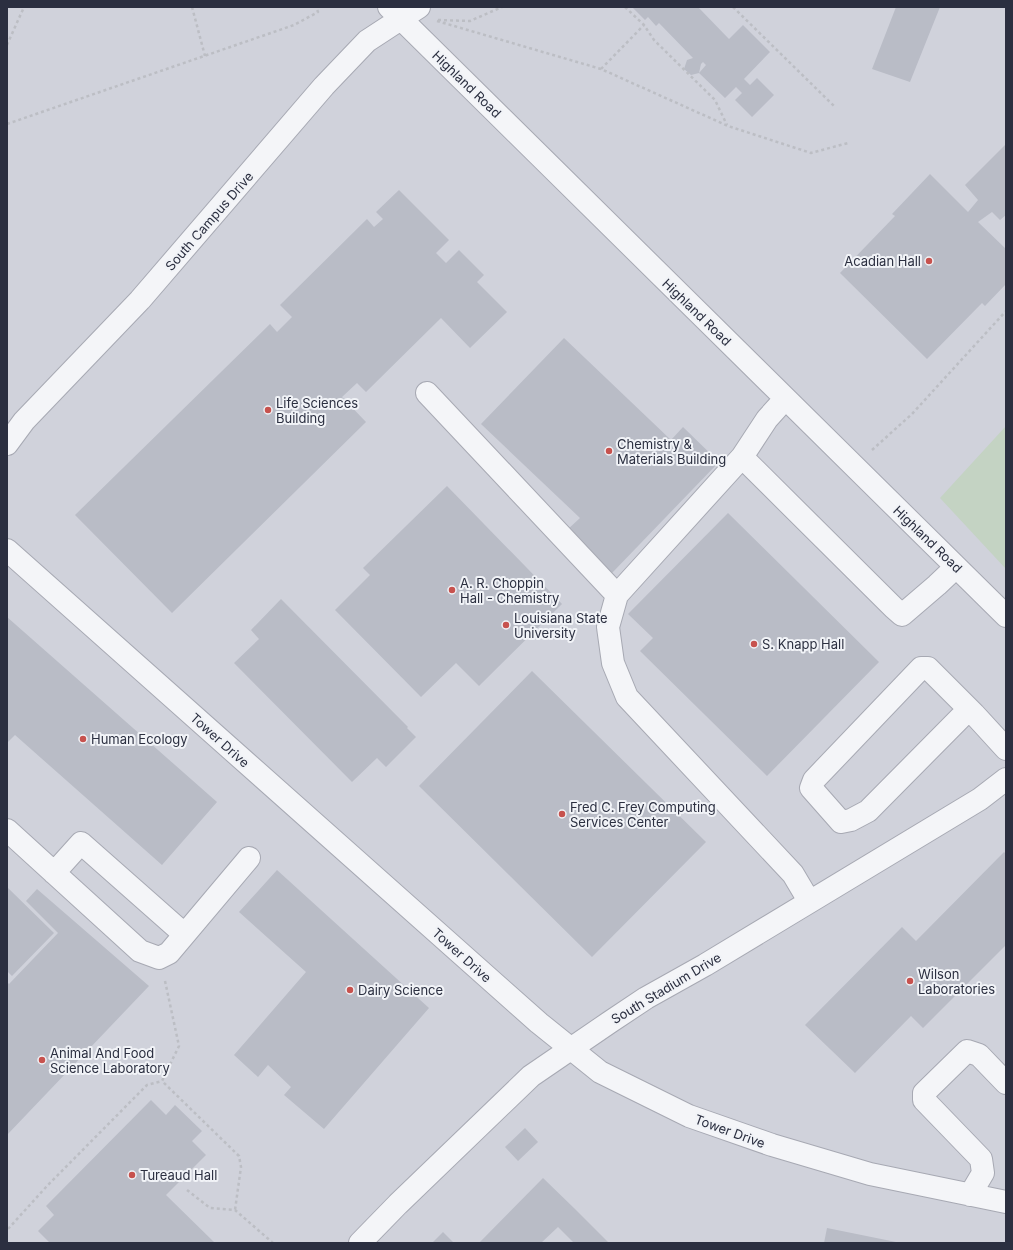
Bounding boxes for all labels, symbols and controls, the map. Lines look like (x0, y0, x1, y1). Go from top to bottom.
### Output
street label: Highland Road (429, 47, 505, 121)
street label: South Campus Drive (162, 168, 256, 274)
place label: Acadian Hall (844, 253, 921, 269)
marker: Acadian Hall (924, 256, 934, 266)
street label: Highland Road (659, 275, 735, 349)
place label: Life Sciences Building (276, 395, 358, 426)
marker: Life Sciences Building (263, 405, 273, 415)
place label: Chemistry & Materials Building (617, 436, 726, 467)
marker: Chemistry & Materials Building (604, 446, 614, 456)
street label: Highland Road (890, 502, 966, 576)
place label: A. R. Choppin Hall - Chemistry (460, 575, 559, 606)
marker: A. R. Choppin Hall - Chemistry (447, 585, 457, 595)
place label: Louisiana State University (514, 610, 608, 641)
marker: Louisiana State University (501, 620, 511, 630)
place label: S. Knapp Hall (762, 636, 844, 652)
marker: S. Knapp Hall (749, 639, 759, 649)
street label: Tower Drive (187, 709, 253, 771)
place label: Human Ecology (91, 731, 188, 747)
marker: Human Ecology (78, 734, 88, 744)
place label: Fred C. Frey Computing Services Center (570, 799, 716, 830)
marker: Fred C. Frey Computing Services Center (557, 809, 567, 819)
street label: Tower Drive (429, 924, 495, 986)
street label: South Stadium Drive (608, 949, 724, 1027)
place label: Wilson Laboratories (918, 966, 995, 997)
marker: Wilson Laboratories (905, 976, 915, 986)
place label: Dairy Science (358, 982, 443, 998)
marker: Dairy Science (345, 985, 355, 995)
place label: Animal And Food Science Laboratory (50, 1045, 170, 1076)
marker: Animal And Food Science Laboratory (37, 1055, 47, 1065)
street label: Tower Drive (693, 1111, 767, 1151)
place label: Tureaud Hall (140, 1167, 217, 1183)
marker: Tureaud Hall (127, 1170, 137, 1180)

